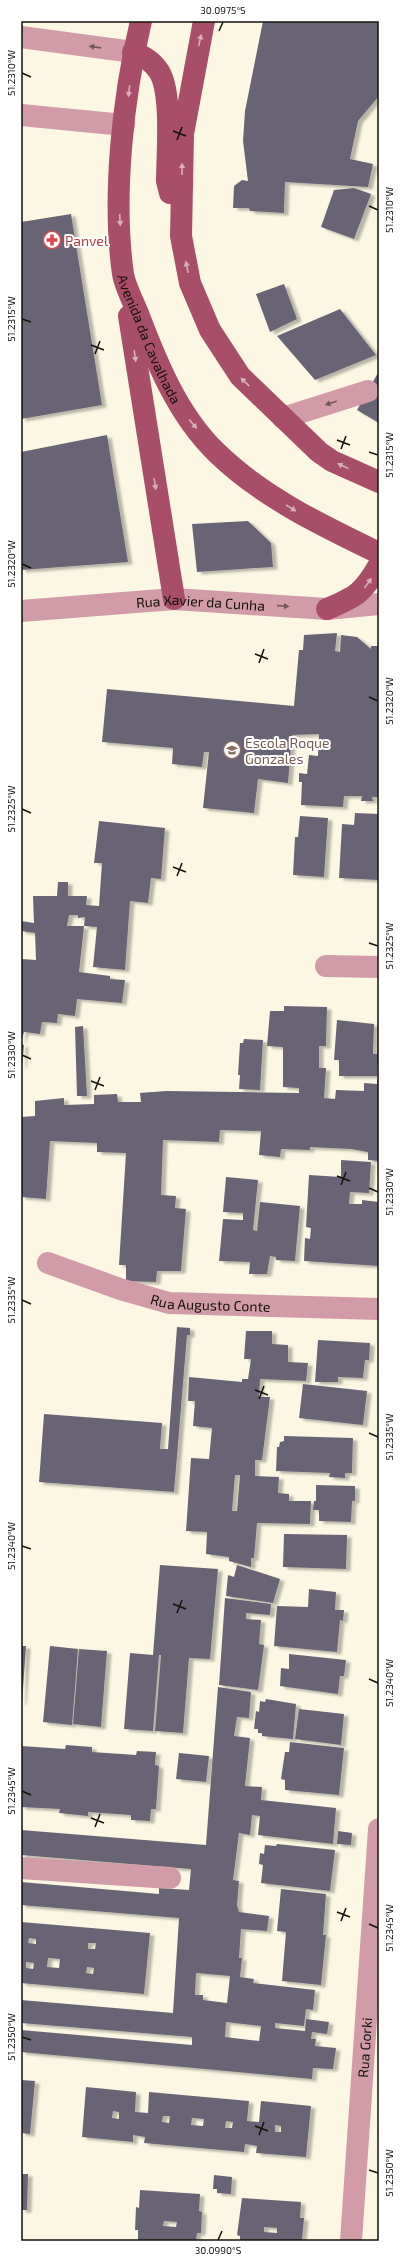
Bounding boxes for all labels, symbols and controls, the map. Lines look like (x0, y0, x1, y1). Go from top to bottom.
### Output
text: 30.0975°S (200, 4, 246, 16)
one-way arrow (197, 34, 203, 46)
one-way arrow (89, 44, 101, 50)
text: 51.2310°W (5, 50, 17, 96)
one-way arrow (125, 85, 132, 97)
one-way arrow (179, 163, 186, 175)
text: 51.2310°W (383, 187, 395, 233)
one-way arrow (117, 214, 123, 227)
pharmacy icon: Panvel (42, 230, 62, 250)
place label: Panvel (65, 232, 109, 249)
one-way arrow (184, 261, 190, 273)
street label: Avenida da Cavalhada (115, 272, 185, 406)
text: 51.2315°W (5, 296, 17, 342)
one-way arrow (132, 349, 138, 362)
one-way arrow (240, 377, 250, 386)
one-way arrow (324, 400, 336, 406)
one-way arrow (188, 419, 197, 430)
text: 51.2315°W (383, 432, 395, 478)
one-way arrow (338, 463, 349, 469)
one-way arrow (152, 478, 158, 490)
one-way arrow (286, 504, 296, 512)
text: 51.2320°W (5, 540, 17, 588)
one-way arrow (364, 578, 372, 589)
street label: Rua Xavier da Cunha (135, 590, 266, 613)
one-way arrow (277, 603, 289, 610)
text: 51.2320°W (383, 677, 395, 725)
place label: Escola Roque Gonzales (245, 734, 330, 767)
school or university icon: Escola Roque Gonzales (222, 740, 242, 760)
text: 51.2325°W (5, 785, 17, 832)
text: 51.2325°W (383, 922, 395, 969)
text: 51.2330°W (5, 1031, 17, 1079)
text: 51.2330°W (383, 1168, 395, 1216)
text: 51.2335°W (5, 1276, 17, 1323)
street label: Rua Augusto Conte (149, 1290, 271, 1314)
text: 51.2335°W (383, 1413, 395, 1460)
text: 51.2340°W (5, 1521, 17, 1570)
text: 51.2340°W (383, 1658, 395, 1707)
text: 51.2345°W (5, 1767, 17, 1815)
text: 51.2345°W (383, 1904, 395, 1952)
text: 51.2350°W (5, 2013, 17, 2061)
street label: Rua Gorki (354, 2017, 375, 2078)
text: 51.2350°W (383, 2149, 395, 2197)
text: 30.0990°S (195, 2244, 242, 2256)

